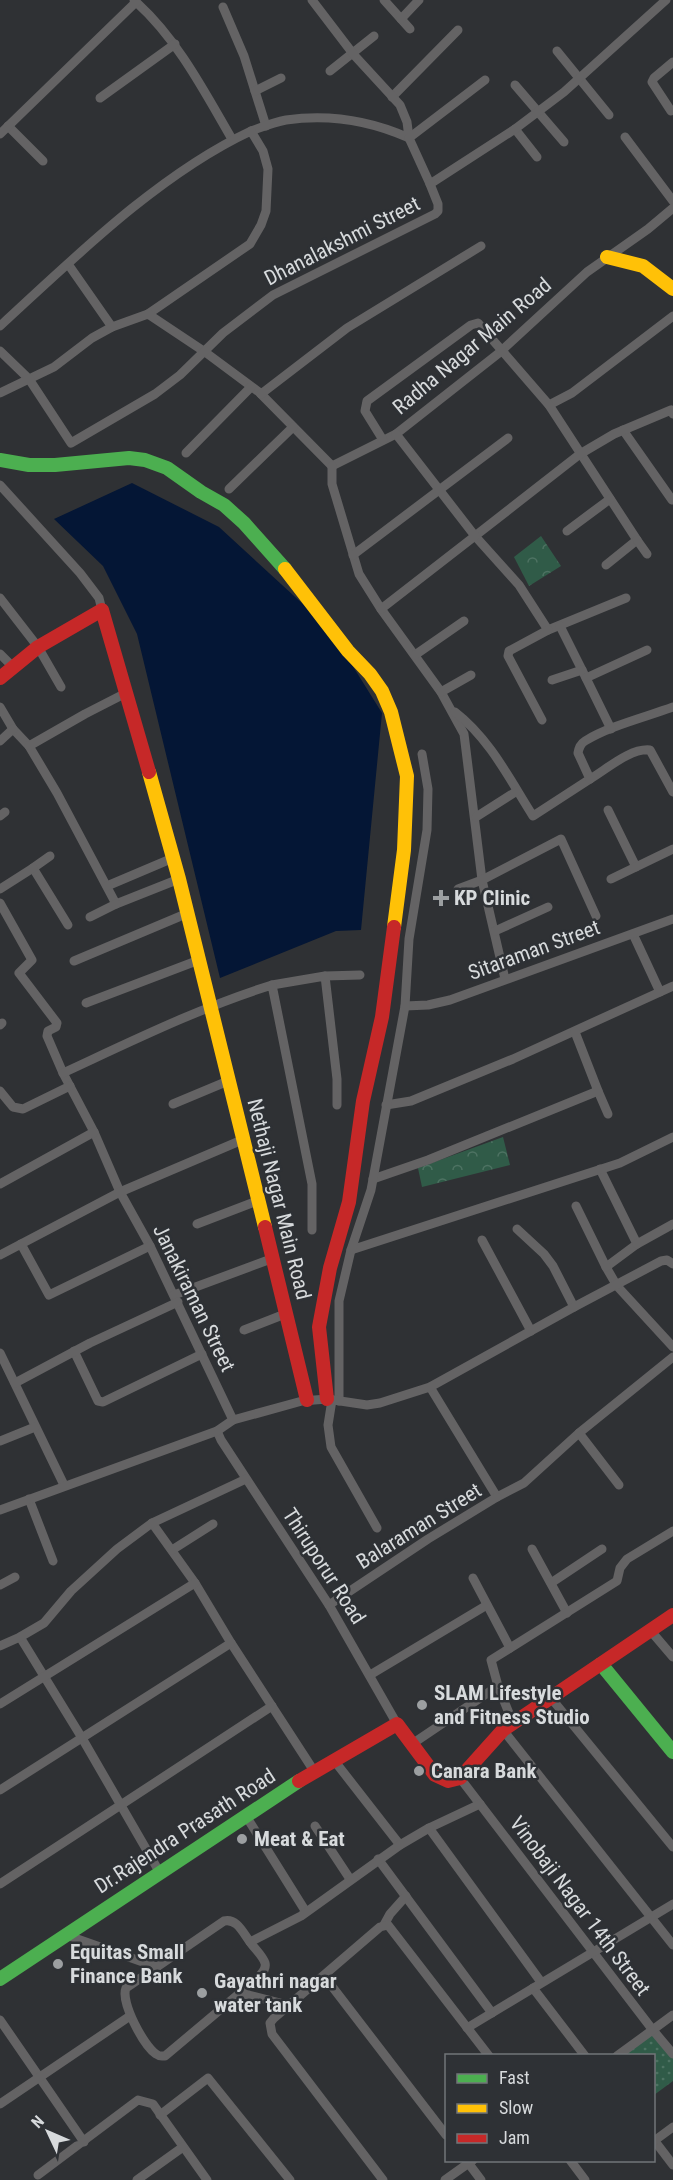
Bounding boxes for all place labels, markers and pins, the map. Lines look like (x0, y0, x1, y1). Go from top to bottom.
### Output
place label: KP Clinic (454, 886, 531, 910)
marker: KP Clinic (432, 889, 450, 907)
place label: SLAM Lifestyle and Fitness Studio (434, 1681, 590, 1729)
marker: SLAM Lifestyle and Fitness Studio (415, 1698, 429, 1712)
place label: Canara Bank (431, 1759, 537, 1783)
marker: Canara Bank (412, 1764, 426, 1778)
place label: Meat & Eat (254, 1827, 345, 1851)
marker: Meat & Eat (235, 1832, 249, 1846)
place label: Equitas Small Finance Bank (70, 1940, 184, 1988)
marker: Equitas Small Finance Bank (51, 1957, 65, 1971)
place label: Gayathri nagar water tank (214, 1969, 337, 2017)
marker: Gayathri nagar water tank (195, 1986, 209, 2000)

